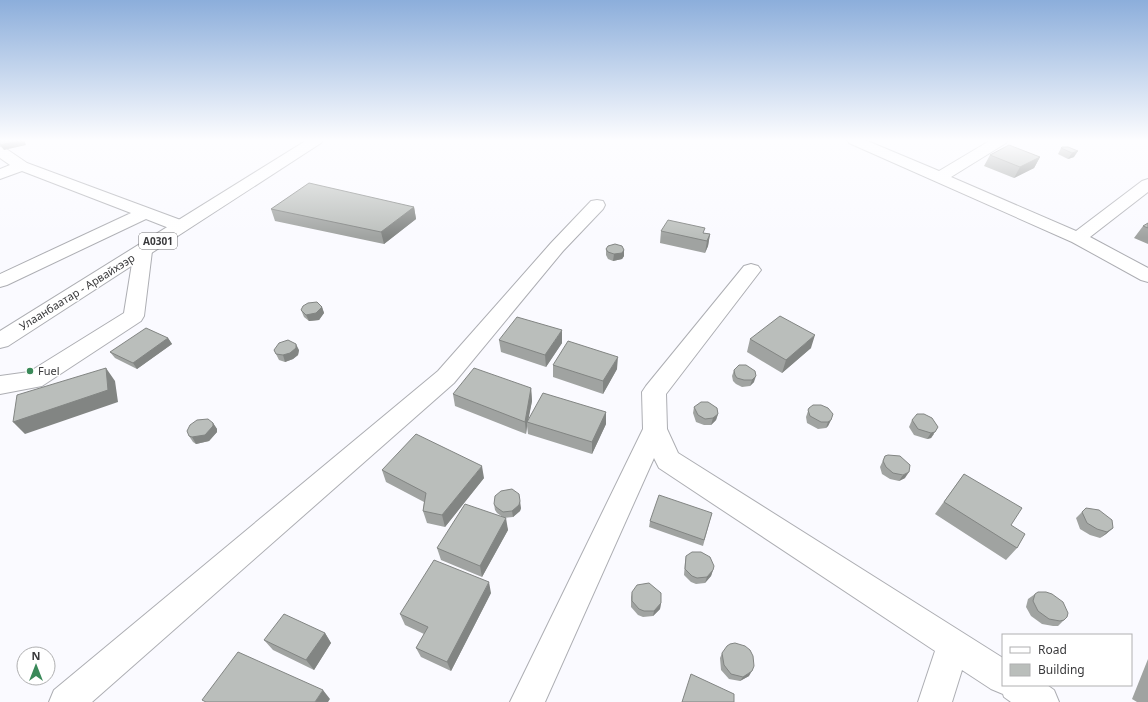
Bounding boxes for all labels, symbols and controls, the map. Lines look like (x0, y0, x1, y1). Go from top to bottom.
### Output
road number: A0301 (139, 233, 177, 249)
street label: Улаанбаатар - Арвайхээр (16, 250, 138, 333)
place label: Fuel (38, 363, 60, 378)
marker: Fuel (25, 366, 35, 376)
legend (1002, 634, 1132, 686)
text: Road (1038, 641, 1067, 658)
north arrow (16, 646, 56, 686)
text: N (32, 648, 40, 663)
text: Building (1038, 661, 1085, 678)

